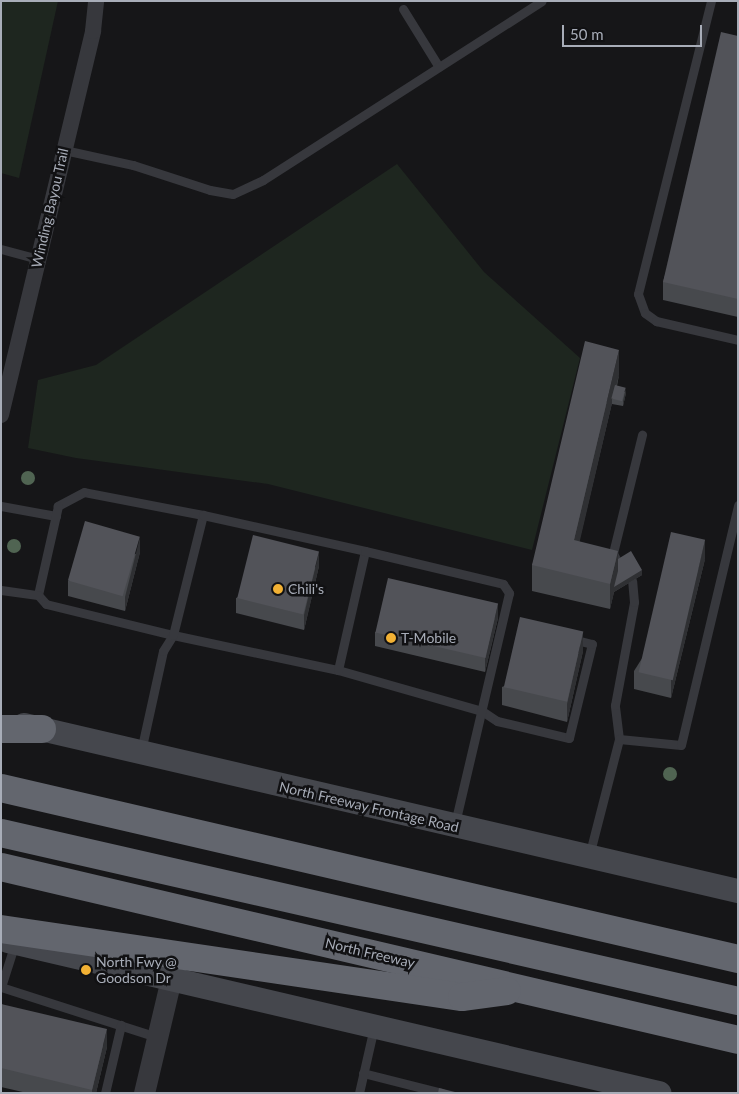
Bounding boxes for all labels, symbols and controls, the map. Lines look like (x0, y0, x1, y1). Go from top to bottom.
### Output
scale bar (564, 15, 704, 47)
text: 50 m (570, 25, 604, 43)
street label: Winding Bayou Trail (28, 146, 72, 270)
place label: Chili's (288, 581, 324, 597)
marker: Chili's (272, 583, 284, 595)
place label: T-Mobile (401, 630, 456, 646)
marker: T-Mobile (385, 632, 397, 644)
street label: North Freeway Frontage Road (277, 778, 461, 836)
street label: North Freeway (323, 935, 417, 971)
place label: North Fwy @ Goodson Dr (96, 954, 177, 986)
marker: North Fwy @ Goodson Dr (80, 964, 92, 976)

